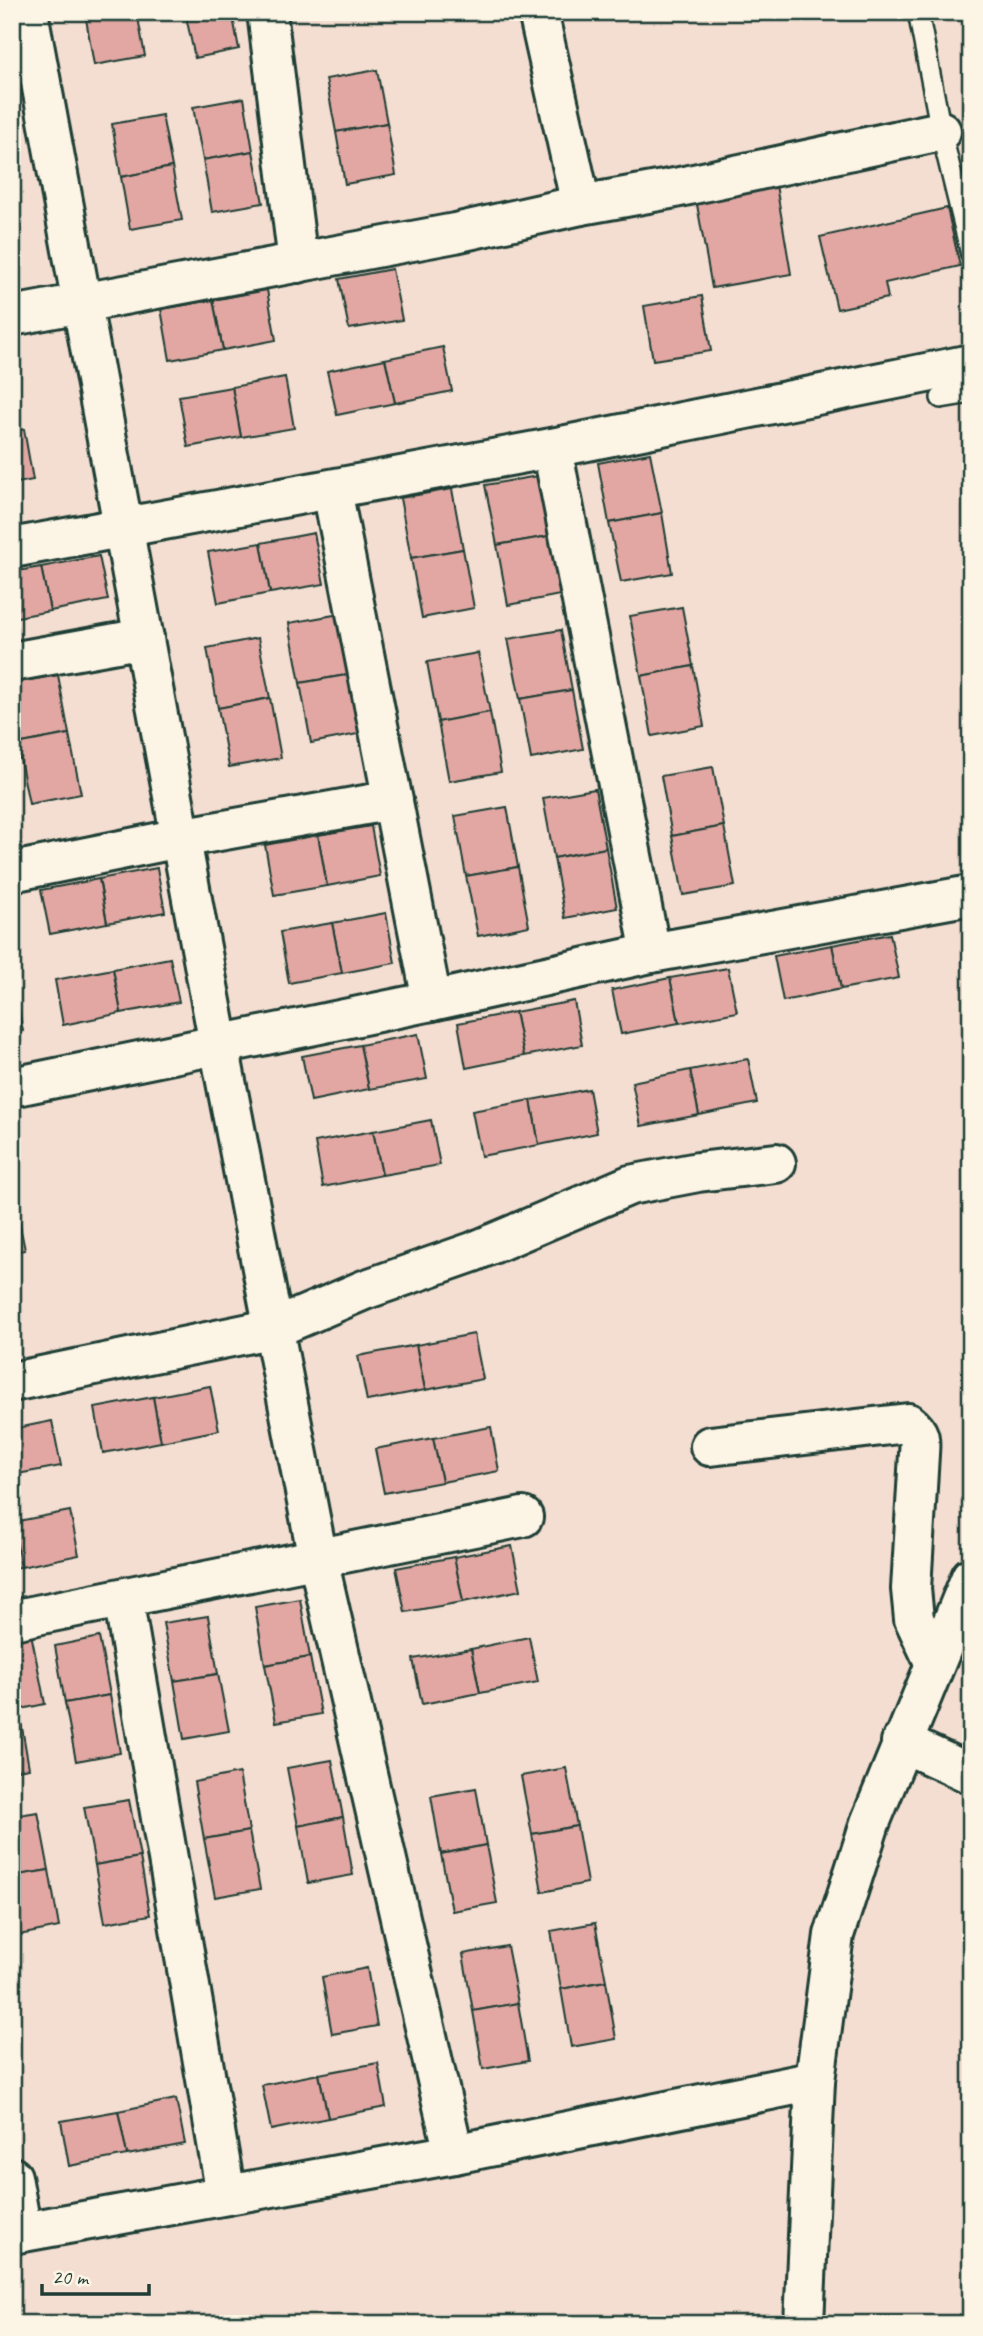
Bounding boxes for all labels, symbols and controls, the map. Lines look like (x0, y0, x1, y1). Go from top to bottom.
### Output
scale bar (42, 2252, 149, 2296)
text: 20 m (52, 2264, 90, 2290)

